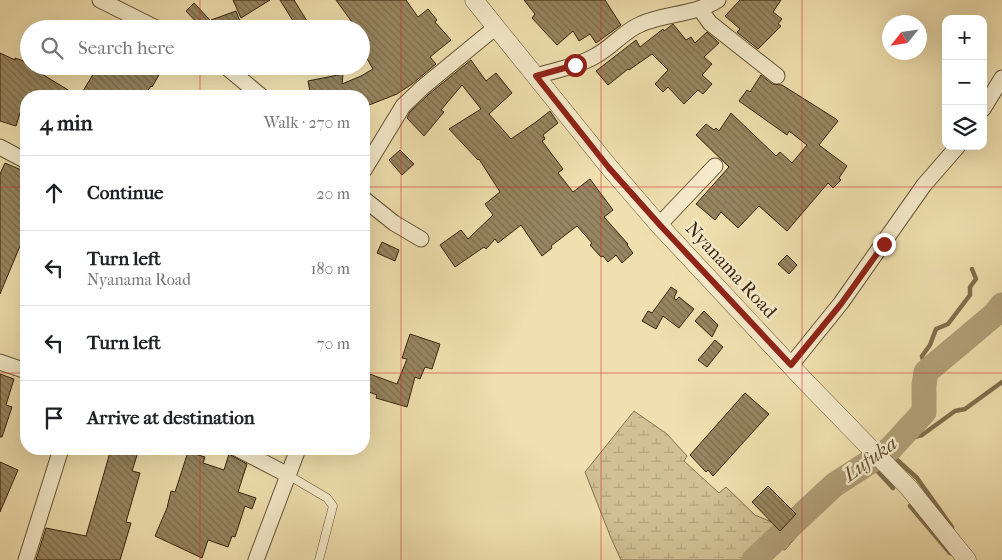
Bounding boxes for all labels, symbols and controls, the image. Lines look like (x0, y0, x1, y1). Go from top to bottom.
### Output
north arrow (882, 15, 927, 60)
map controls (942, 15, 987, 150)
button: + (942, 15, 987, 60)
search box (20, 20, 370, 75)
icon: search (38, 34, 66, 62)
text: Search here (78, 37, 174, 59)
route start (564, 54, 587, 77)
button: − (942, 60, 987, 105)
button: layers (942, 105, 987, 150)
text: 4 min (40, 111, 93, 135)
text: Walk · 270 m (264, 113, 350, 132)
icon: ahead (40, 179, 68, 207)
text: Continue (87, 182, 163, 204)
text: 20 m (316, 184, 350, 203)
street label: Nyanama Road (681, 217, 782, 323)
route end (873, 233, 896, 256)
text: Turn left (87, 248, 161, 270)
icon: left (40, 254, 68, 282)
text: 180 m (311, 259, 350, 278)
text: Nyanama Road (87, 270, 191, 289)
icon: left (40, 329, 68, 357)
text: Turn left (87, 332, 161, 354)
text: 70 m (317, 334, 350, 353)
icon: arrive (40, 404, 68, 432)
text: Arrive at destination (87, 407, 255, 429)
water label: Lufuka (837, 432, 901, 487)

